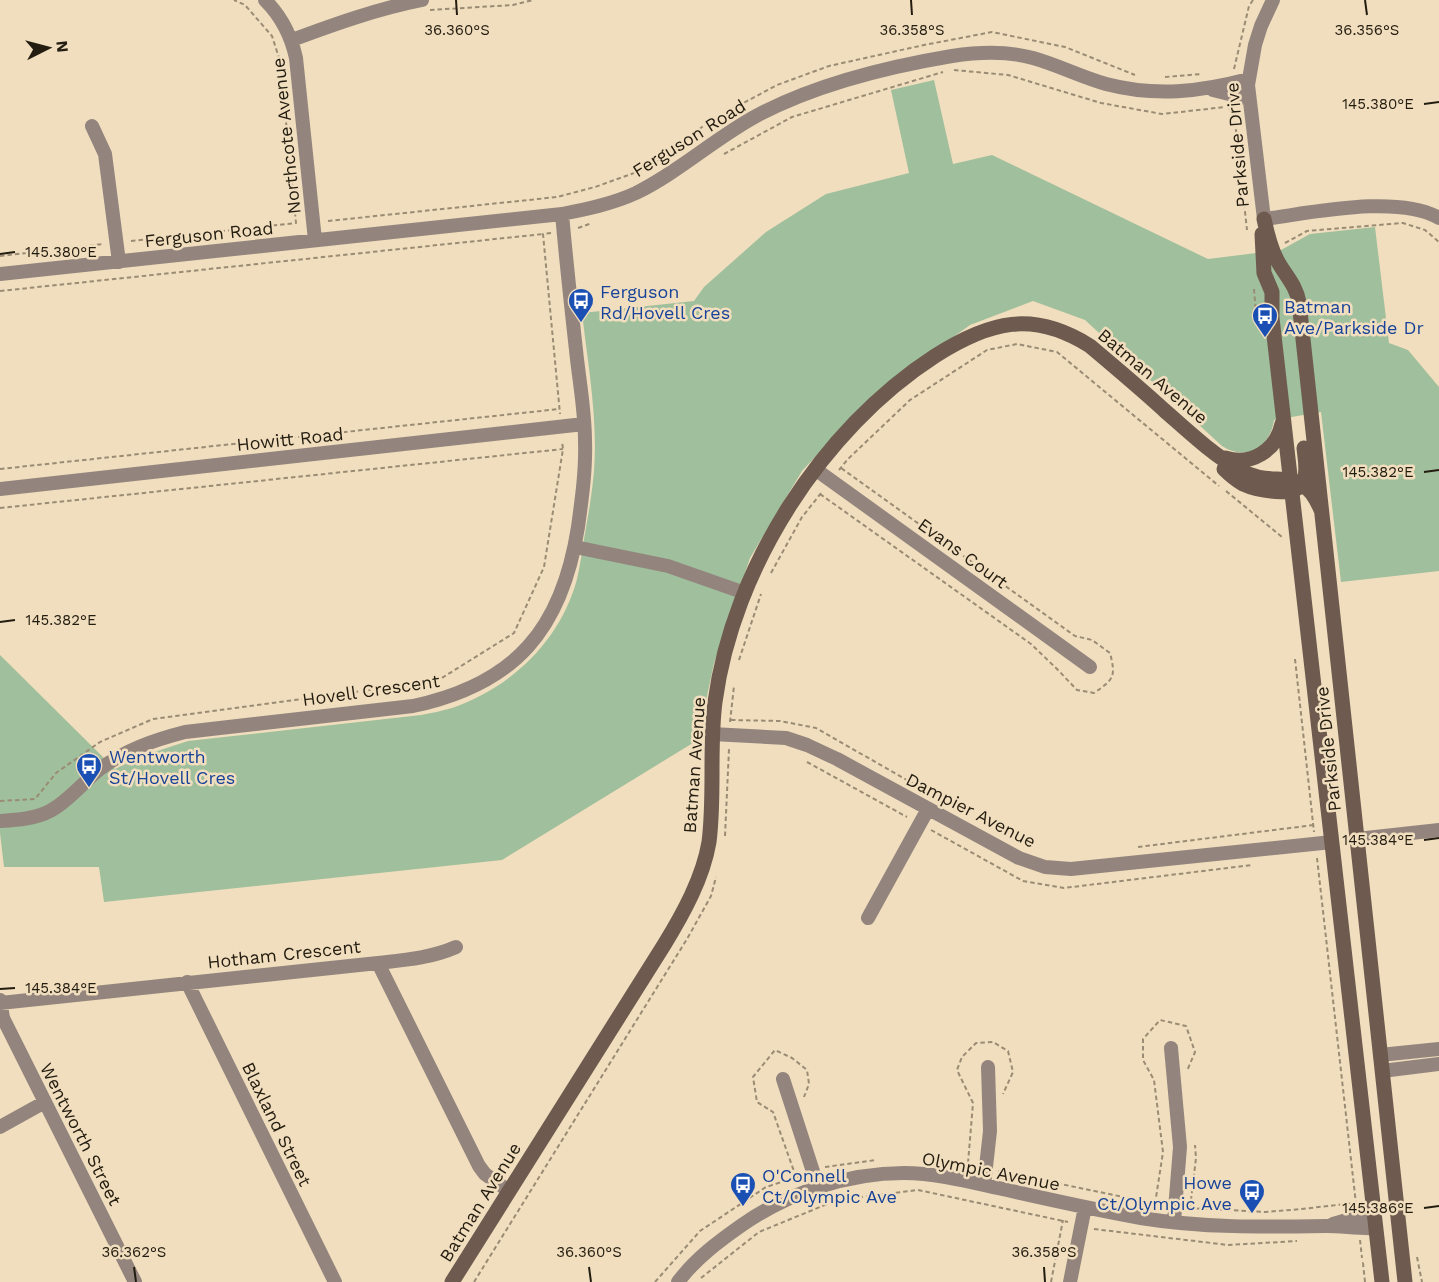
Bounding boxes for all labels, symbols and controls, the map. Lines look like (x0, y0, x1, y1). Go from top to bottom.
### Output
north arrow (18, 18, 78, 78)
text: 36.360°S (424, 21, 490, 39)
text: 36.358°S (879, 21, 945, 39)
text: 36.356°S (1335, 21, 1399, 39)
text: N (52, 40, 72, 53)
street label: Northcote Avenue (267, 57, 305, 215)
street label: Parkside Drive (1221, 82, 1253, 208)
street label: Ferguson Road (629, 95, 749, 181)
text: 145.380°E (1342, 95, 1414, 113)
street label: Ferguson Road (144, 217, 274, 251)
text: 145.380°E (25, 243, 97, 261)
place label: Ferguson Rd/Hovell Cres (600, 281, 730, 323)
bus stop icon: Ferguson Rd/Hovell Cres (566, 286, 596, 324)
place label: Batman Ave/Parkside Dr (1284, 296, 1424, 338)
bus stop icon: Batman Ave/Parkside Dr (1250, 301, 1280, 339)
street label: Batman Avenue (1094, 324, 1212, 428)
street label: Howitt Road (235, 423, 345, 455)
text: 145.382°E (1343, 463, 1413, 481)
street label: Evans Court (914, 513, 1012, 593)
text: 145.382°E (26, 611, 96, 629)
street label: Hovell Crescent (301, 670, 441, 710)
street label: Parkside Drive (1311, 686, 1345, 812)
street label: Batman Avenue (679, 696, 709, 834)
place label: Wentworth St/Hovell Cres (109, 746, 235, 788)
bus stop icon: Wentworth St/Hovell Cres (74, 751, 104, 789)
street label: Dampier Avenue (903, 768, 1039, 852)
text: 145.384°E (1342, 831, 1414, 849)
street label: Hotham Crescent (206, 935, 362, 973)
text: 145.384°E (25, 979, 97, 997)
street label: Wentworth Street (36, 1059, 126, 1209)
street label: Blaxland Street (238, 1059, 316, 1190)
street label: Batman Avenue (435, 1138, 525, 1266)
street label: Olympic Avenue (920, 1147, 1062, 1195)
place label: O'Connell Ct/Olympic Ave (762, 1165, 897, 1207)
bus stop icon: O'Connell Ct/Olympic Ave (728, 1170, 758, 1208)
place label: Howe Ct/Olympic Ave (1097, 1172, 1232, 1214)
bus stop icon: Howe Ct/Olympic Ave (1237, 1177, 1267, 1215)
text: 145.386°E (1342, 1199, 1414, 1217)
text: 36.362°S (102, 1243, 166, 1261)
text: 36.360°S (556, 1243, 622, 1261)
text: 36.358°S (1011, 1243, 1077, 1261)

